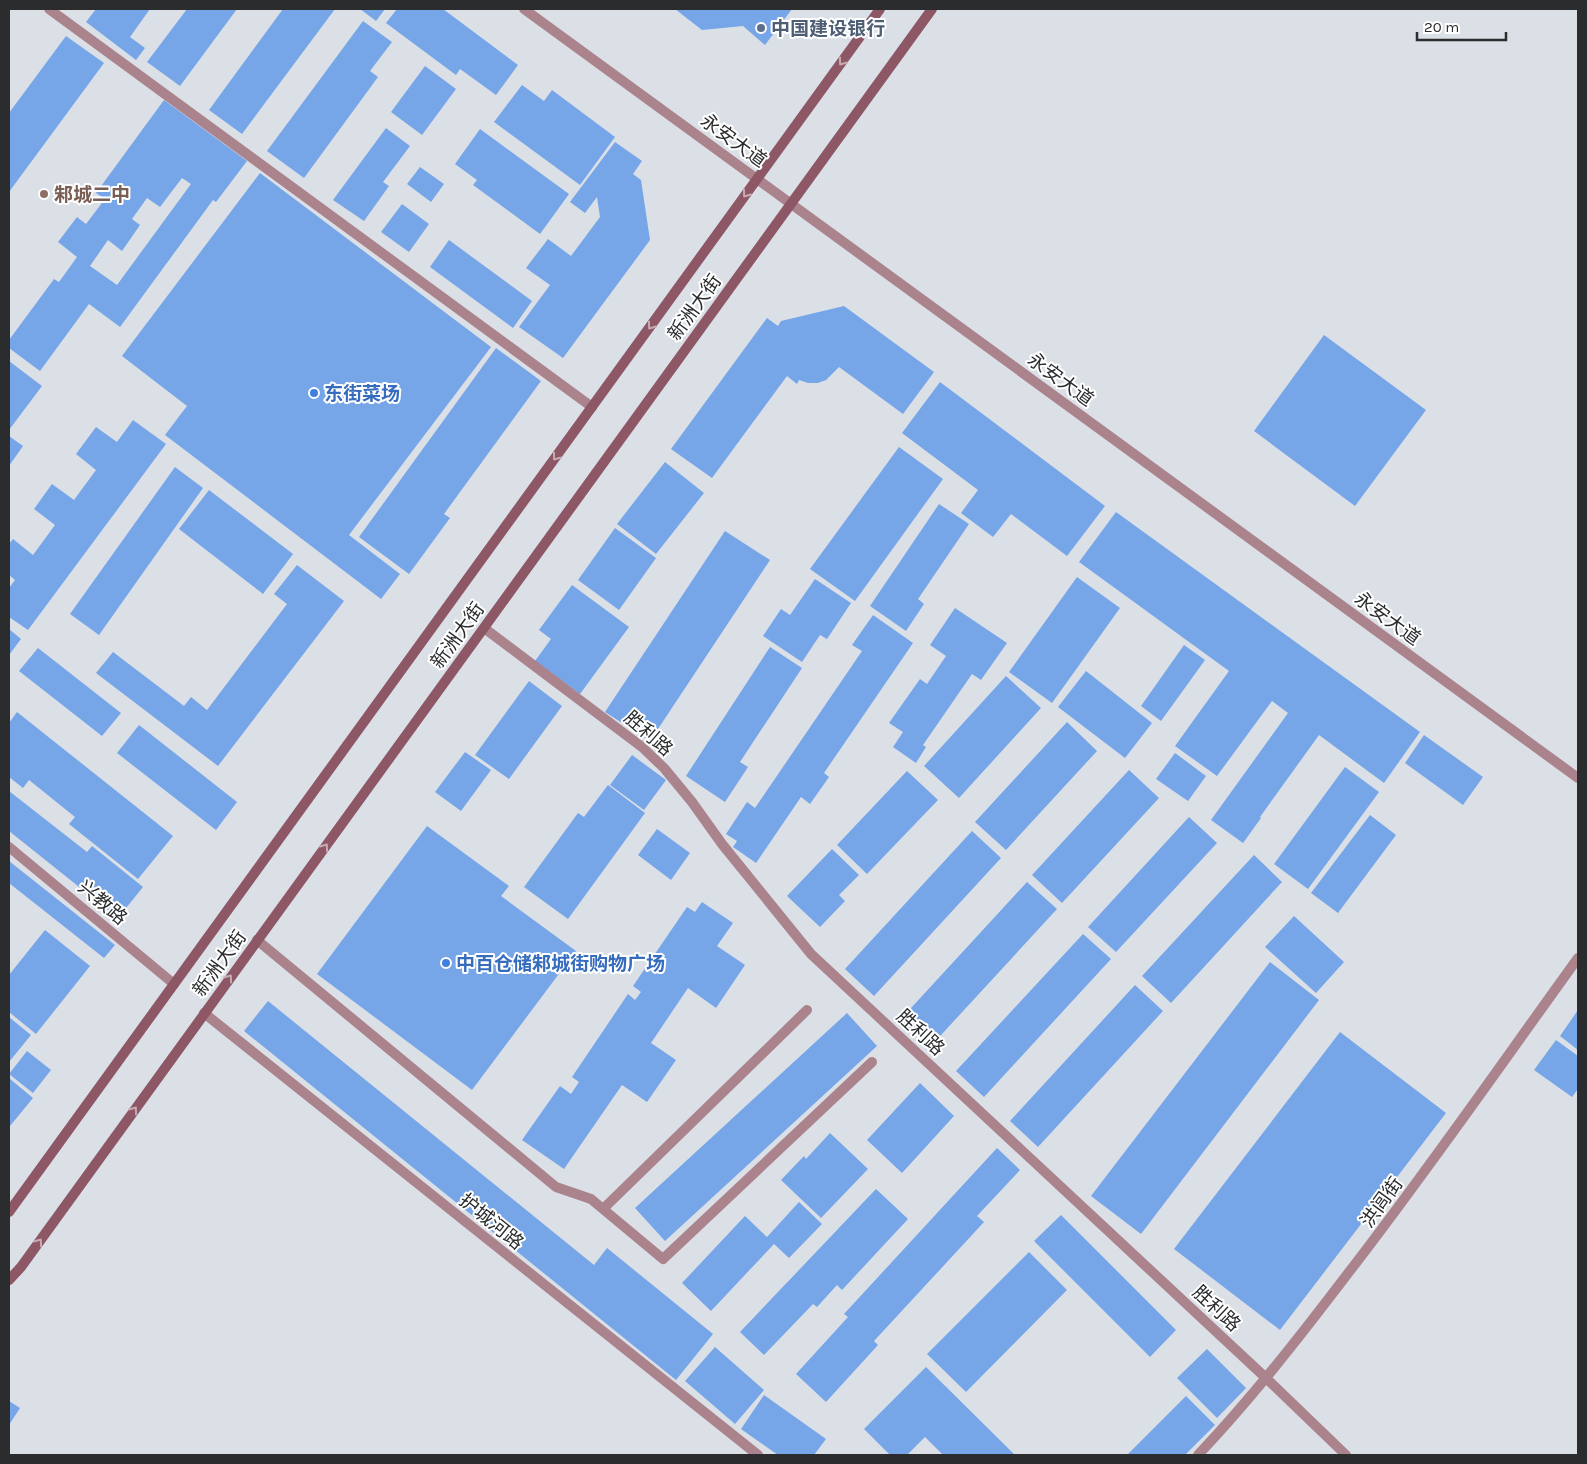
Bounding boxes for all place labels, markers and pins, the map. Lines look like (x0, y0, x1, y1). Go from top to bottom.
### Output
place label: 中国建设银行 (771, 18, 885, 40)
marker: 中国建设银行 (755, 22, 767, 34)
place label: 邾城二中 (54, 184, 130, 206)
marker: 邾城二中 (38, 188, 50, 200)
place label: 东街菜场 (324, 383, 400, 405)
marker: 东街菜场 (308, 387, 320, 399)
place label: 中百仓储邾城街购物广场 (456, 953, 665, 975)
marker: 中百仓储邾城街购物广场 (440, 957, 452, 969)

